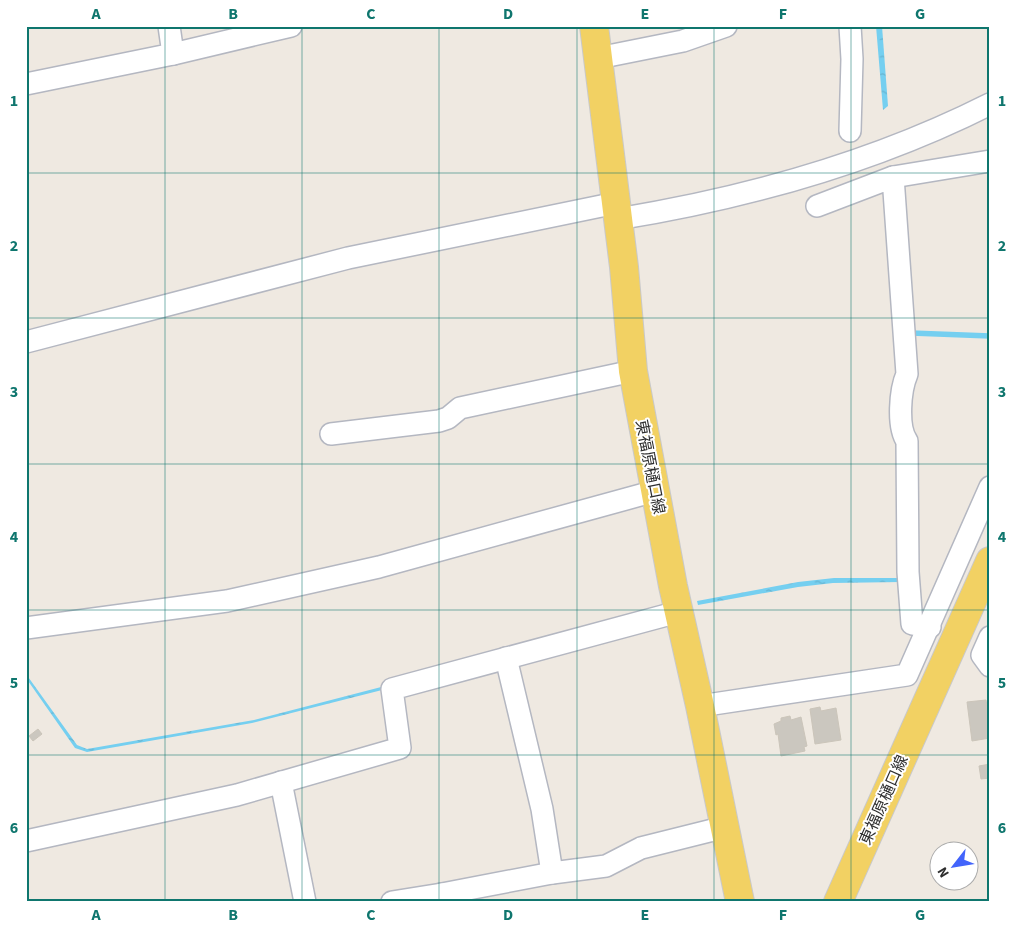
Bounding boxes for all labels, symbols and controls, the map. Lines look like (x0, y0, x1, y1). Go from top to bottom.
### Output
text: A (90, 3, 101, 25)
text: B (228, 3, 238, 25)
text: C (366, 3, 376, 25)
text: D (503, 3, 513, 25)
text: E (641, 3, 649, 25)
text: F (779, 3, 787, 25)
text: G (915, 3, 925, 25)
text: 1 (10, 90, 18, 112)
text: 1 (998, 90, 1006, 112)
text: 2 (10, 235, 18, 257)
text: 2 (998, 235, 1006, 257)
text: 3 (10, 381, 18, 403)
text: 3 (998, 381, 1006, 403)
street label: 東福原樋口線 (630, 418, 670, 516)
text: 4 (10, 526, 19, 548)
text: 4 (998, 526, 1007, 548)
text: 5 (10, 672, 18, 694)
text: 5 (998, 672, 1006, 694)
street label: 東福原樋口線 (854, 752, 914, 848)
text: 6 (10, 817, 18, 839)
text: 6 (998, 817, 1006, 839)
north arrow (928, 840, 978, 890)
text: N (933, 863, 955, 881)
text: A (90, 904, 101, 926)
text: B (228, 904, 238, 926)
text: C (366, 904, 376, 926)
text: D (503, 904, 513, 926)
text: E (641, 904, 649, 926)
text: F (779, 904, 787, 926)
text: G (915, 904, 925, 926)

